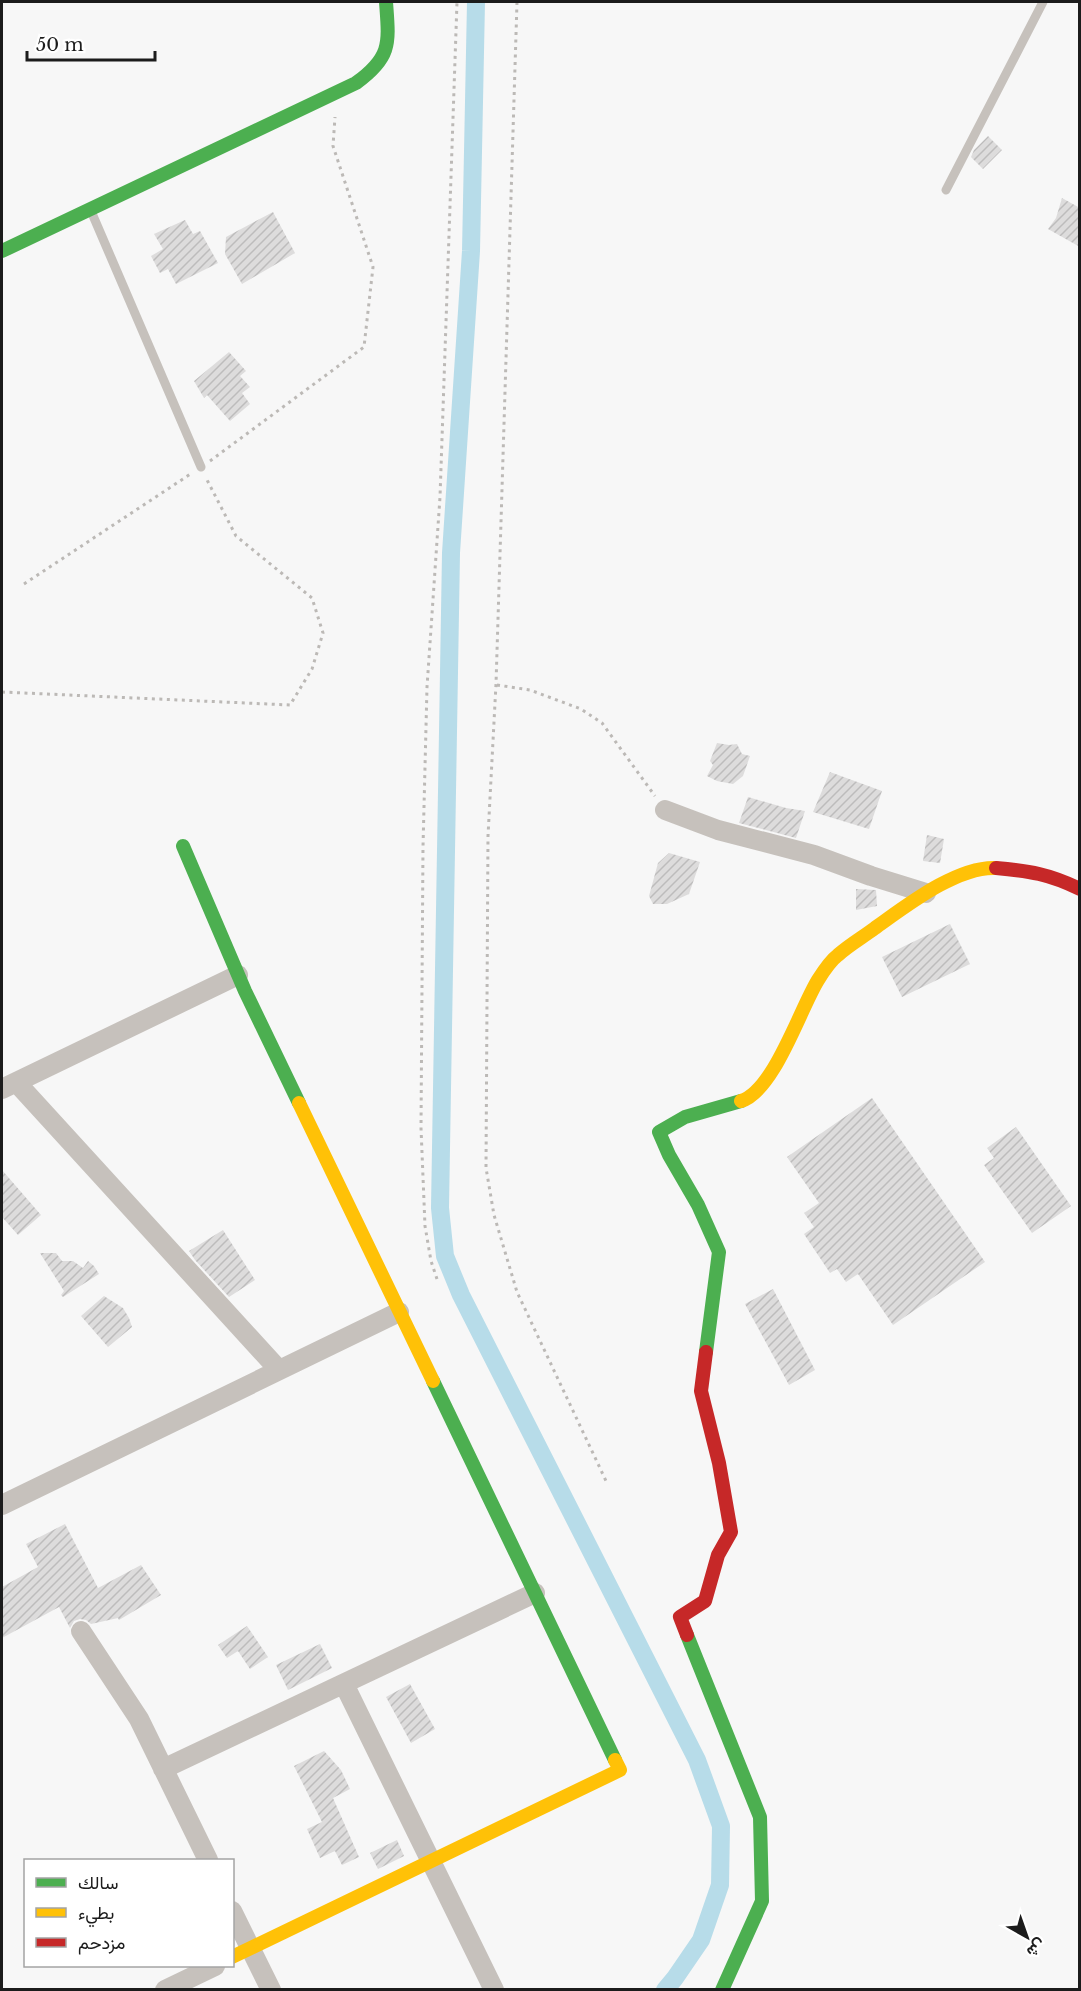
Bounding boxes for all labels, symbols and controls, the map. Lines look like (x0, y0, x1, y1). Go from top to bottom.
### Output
scale bar (27, 24, 154, 62)
text: 50 m (36, 34, 84, 56)
legend (24, 1859, 234, 1967)
text: سالك (78, 1872, 118, 1894)
text: بطيء (78, 1902, 114, 1928)
north arrow (997, 1907, 1057, 1967)
text: مزدحم (78, 1932, 125, 1955)
text: ش (1023, 1935, 1050, 1962)

